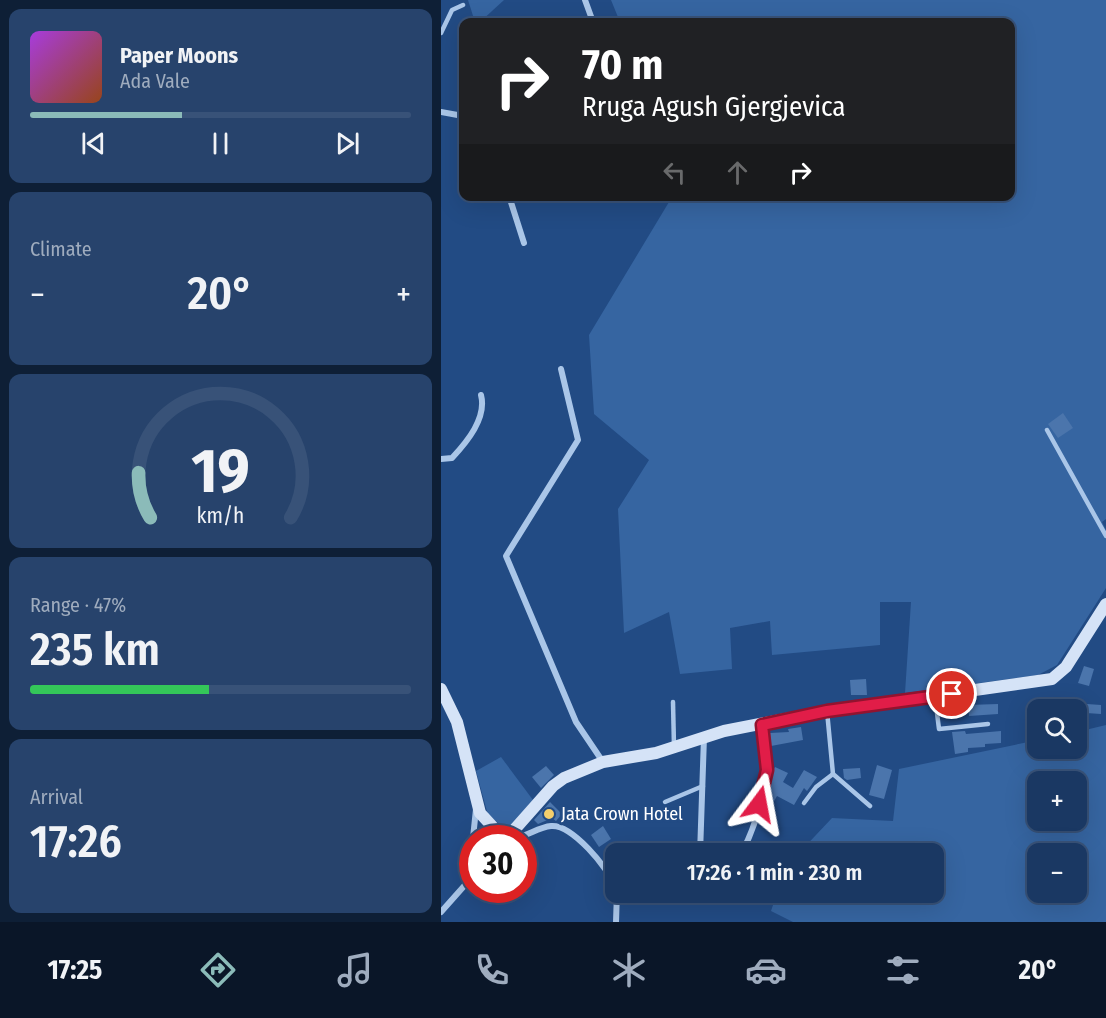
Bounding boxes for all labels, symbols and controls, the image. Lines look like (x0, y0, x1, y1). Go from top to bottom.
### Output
text: 70 m (582, 40, 663, 90)
text: Paper Moons (120, 42, 238, 69)
icon: right (483, 42, 561, 120)
text: Ada Vale (120, 69, 190, 93)
text: Rruga Agush Gjergjevica (582, 91, 846, 123)
icon: previous (77, 127, 110, 160)
icon: pause (204, 127, 237, 160)
icon: next (331, 127, 364, 160)
icon: left (658, 156, 691, 189)
icon: ahead (721, 156, 754, 189)
icon: right (784, 156, 817, 189)
text: Climate (30, 237, 92, 261)
text: 20° (187, 267, 253, 321)
text: − (30, 275, 45, 315)
text: + (396, 275, 411, 315)
text: 19 (191, 434, 250, 509)
text: km/h (197, 503, 244, 529)
text: Range · 47% (30, 593, 126, 617)
text: 235 km (30, 623, 160, 677)
pin (926, 668, 977, 719)
icon: arrive (935, 677, 968, 710)
map controls (1027, 699, 1087, 903)
button: search (1027, 699, 1087, 759)
button: + (1027, 771, 1087, 831)
position arrow (727, 772, 791, 836)
text: Arrival (30, 785, 83, 809)
place label: Jata Crown Hotel (561, 803, 683, 825)
marker: Jata Crown Hotel (542, 807, 556, 821)
text: 17:26 (30, 815, 122, 869)
speed limit sign: 30 (459, 825, 537, 903)
button: − (1027, 843, 1087, 903)
text: 17:26 · 1 min · 230 m (687, 859, 862, 886)
icon: directions (197, 949, 239, 991)
icon: music (334, 949, 376, 991)
icon: phone (471, 949, 513, 991)
icon: climate (608, 949, 650, 991)
icon: car (745, 949, 787, 991)
icon: filters (882, 949, 924, 991)
text: 17:25 (47, 954, 102, 986)
text: 20° (1019, 954, 1058, 986)

